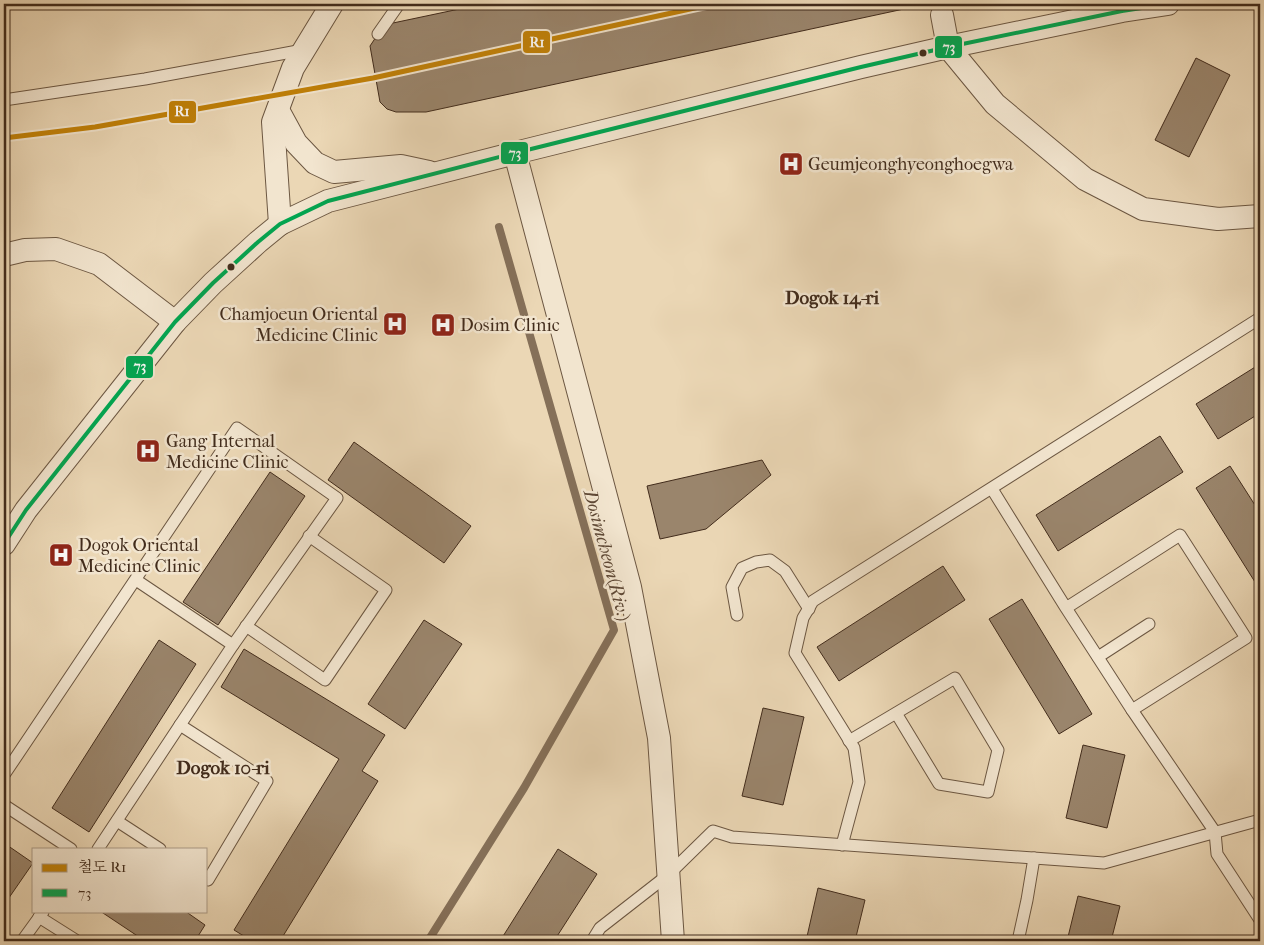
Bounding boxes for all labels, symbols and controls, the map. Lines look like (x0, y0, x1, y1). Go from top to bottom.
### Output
line badge: R1 (522, 30, 551, 54)
text: R1 (529, 34, 545, 51)
line badge: 73 (934, 35, 963, 59)
text: 73 (942, 39, 956, 56)
unlabelled marker (918, 48, 928, 58)
line badge: R1 (168, 100, 197, 124)
text: R1 (174, 103, 190, 120)
line badge: 73 (500, 141, 529, 165)
text: 73 (508, 145, 522, 162)
hospital icon: Geumjeonghyeonghoegwa (778, 151, 804, 177)
place label: Geumjeonghyeonghoegwa (808, 154, 1014, 175)
unlabelled marker (226, 262, 236, 272)
district label: Dogok 14-ri (785, 287, 879, 309)
place label: Chamjoeun Oriental Medicine Clinic (219, 304, 378, 346)
hospital icon: Chamjoeun Oriental Medicine Clinic (382, 311, 408, 337)
hospital icon: Dosim Clinic (430, 312, 456, 338)
place label: Dosim Clinic (460, 315, 560, 336)
line badge: 73 (125, 355, 154, 379)
text: 73 (133, 358, 147, 375)
place label: Gang Internal Medicine Clinic (166, 431, 289, 473)
hospital icon: Gang Internal Medicine Clinic (135, 438, 161, 464)
water label: Dosimcheon(Riv.) (578, 485, 635, 623)
place label: Dogok Oriental Medicine Clinic (78, 535, 201, 577)
hospital icon: Dogok Oriental Medicine Clinic (48, 542, 74, 568)
district label: Dogok 10-ri (176, 757, 270, 779)
legend (32, 848, 208, 912)
text: 철도 R1 (78, 858, 126, 876)
text: 73 (78, 884, 91, 902)

